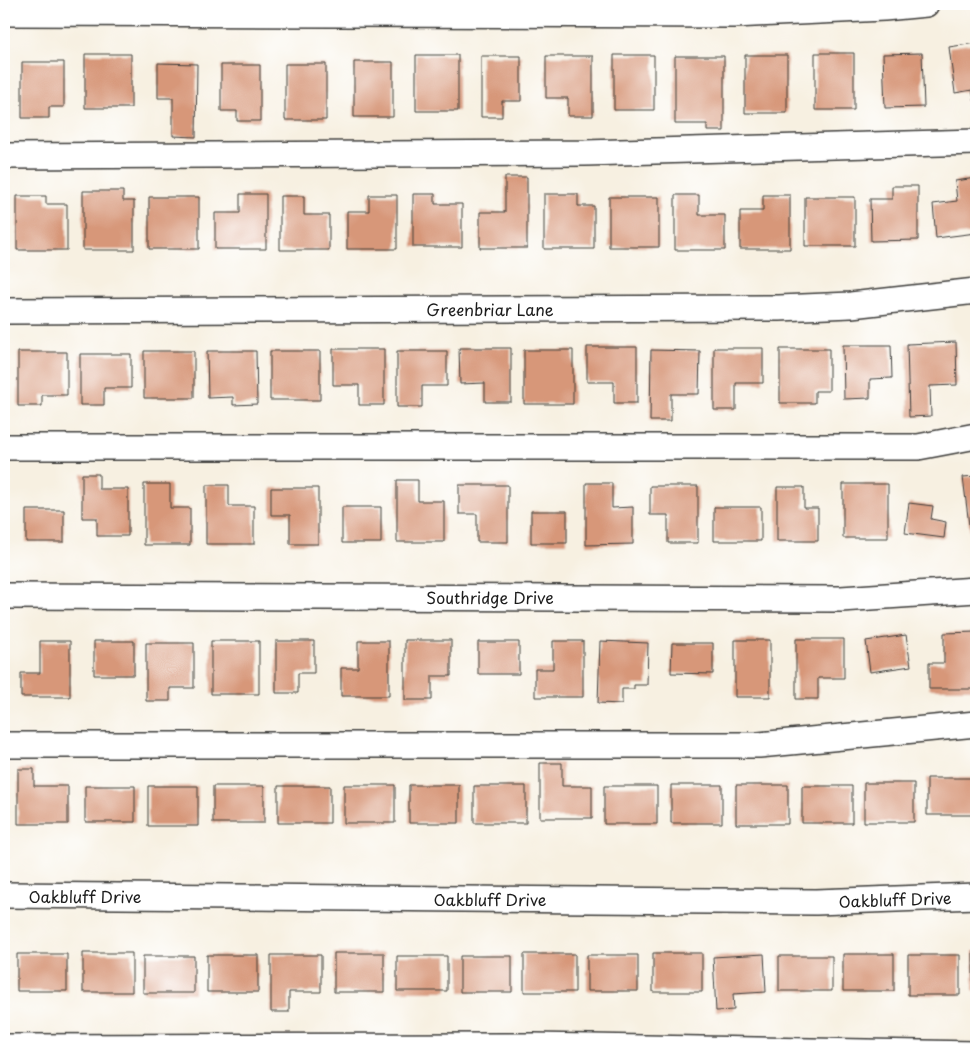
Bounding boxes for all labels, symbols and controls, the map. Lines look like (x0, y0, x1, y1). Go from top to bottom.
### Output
street label: Greenbriar Lane (426, 297, 554, 321)
street label: Southridge Drive (426, 585, 554, 609)
street label: Oakbluff Drive (28, 884, 142, 908)
street label: Oakbluff Drive (838, 885, 952, 913)
street label: Oakbluff Drive (433, 887, 547, 911)

